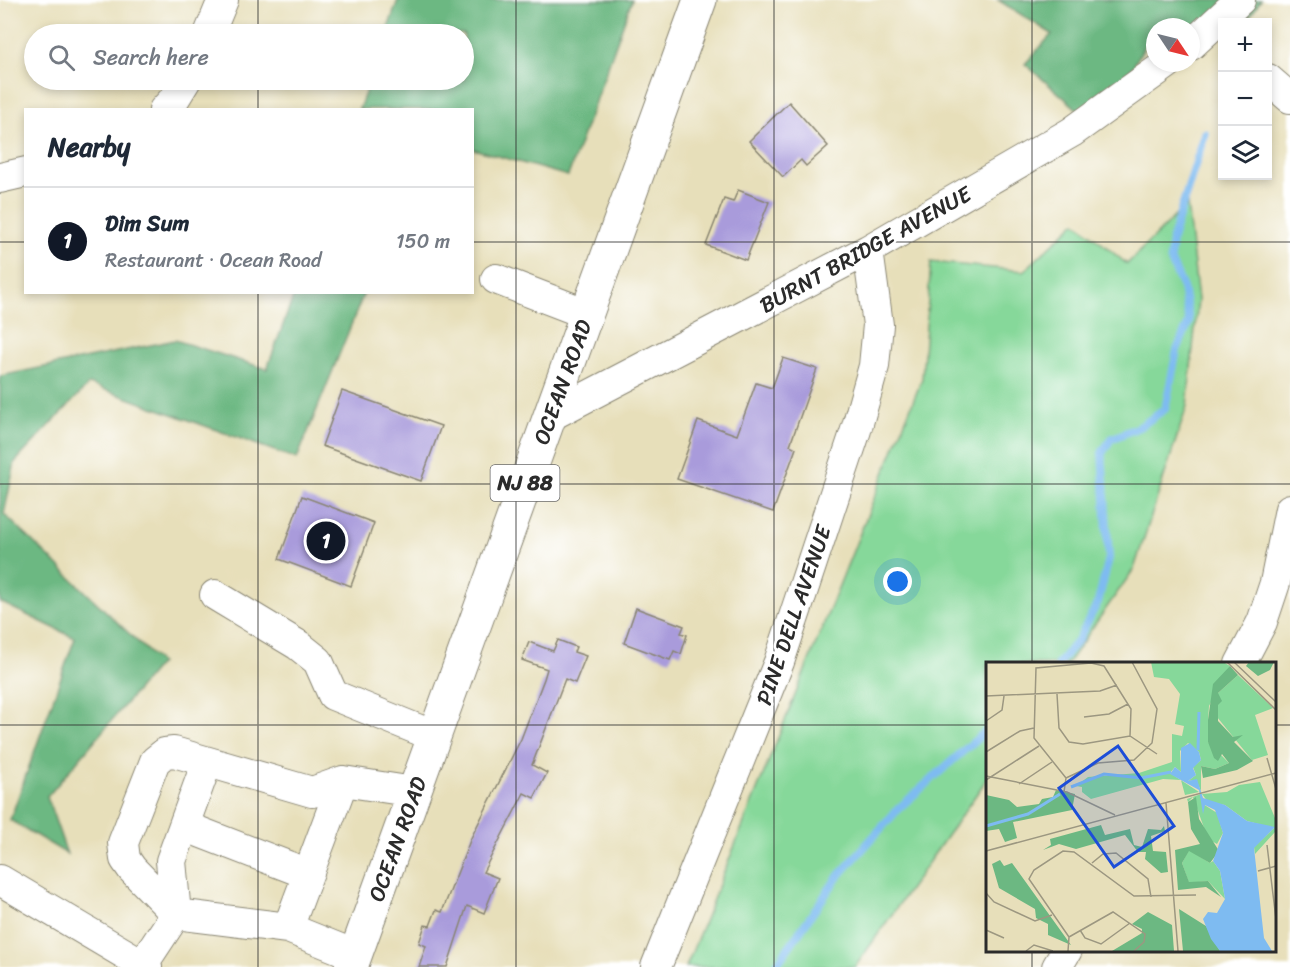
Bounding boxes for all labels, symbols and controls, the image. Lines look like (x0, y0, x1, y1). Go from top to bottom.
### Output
north arrow (1146, 18, 1200, 72)
map controls (1218, 18, 1272, 180)
button: + (1218, 18, 1272, 72)
search box (24, 24, 474, 90)
text: Search here (93, 38, 209, 77)
icon: search (45, 41, 78, 74)
button: − (1218, 72, 1272, 126)
text: Nearby (48, 124, 130, 170)
button: layers (1218, 126, 1272, 180)
street label: BURNT BRIDGE AVENUE (752, 174, 980, 324)
text: Dim Sum (105, 204, 189, 243)
text: 1 (63, 224, 72, 259)
text: 150 m (396, 224, 450, 259)
text: Restaurant · Ocean Road (105, 243, 322, 278)
street label: OCEAN ROAD (522, 313, 603, 450)
road number: NJ 88 (490, 465, 560, 501)
pin: 1 (306, 518, 346, 564)
street label: PINE DELL AVENUE (744, 518, 843, 710)
your location (883, 567, 912, 596)
inset map (986, 662, 1275, 952)
street label: OCEAN ROAD (357, 770, 438, 907)

